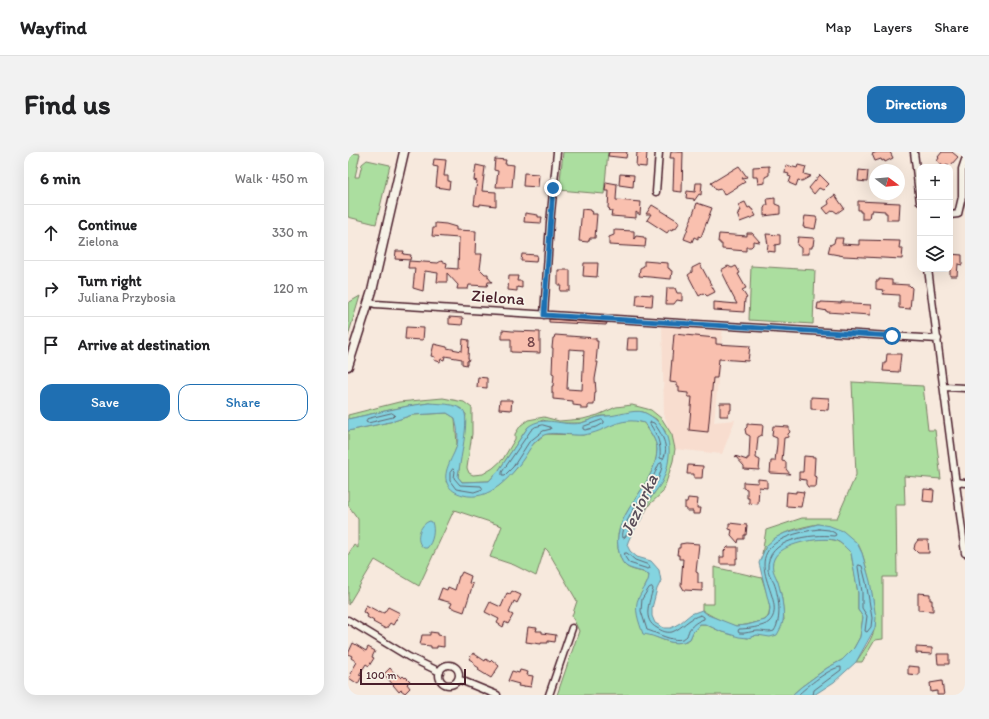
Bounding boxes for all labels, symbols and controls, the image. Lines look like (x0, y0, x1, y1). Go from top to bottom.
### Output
text: Wayfind (20, 16, 87, 39)
text: Map (826, 19, 851, 36)
text: Layers (873, 19, 912, 36)
text: Share (934, 19, 969, 36)
button: Directions (867, 86, 965, 123)
text: Find us (24, 87, 111, 121)
north arrow (869, 164, 905, 200)
map controls (917, 164, 953, 272)
button: + (917, 164, 953, 200)
text: 6 min (40, 168, 81, 188)
text: Walk · 450 m (235, 171, 308, 186)
route end (544, 179, 562, 197)
button: − (917, 200, 953, 236)
text: Continue (78, 216, 137, 234)
icon: ahead (40, 222, 62, 244)
text: 330 m (272, 225, 308, 240)
text: Zielona (78, 234, 119, 249)
button: layers (917, 236, 953, 272)
text: Turn right (78, 272, 142, 290)
icon: right (40, 278, 62, 300)
text: 120 m (273, 281, 308, 296)
street label: Zielona (471, 285, 526, 309)
text: Juliana Przybosia (78, 290, 176, 305)
route start (883, 327, 901, 345)
house number: 8 (527, 333, 535, 351)
icon: arrive (40, 334, 62, 356)
text: Arrive at destination (78, 336, 210, 354)
button: Save (40, 384, 170, 421)
button: Share (178, 384, 308, 421)
water label: Jeziorka (615, 470, 663, 539)
scale bar (360, 667, 466, 686)
text: 100 m (366, 669, 396, 682)

